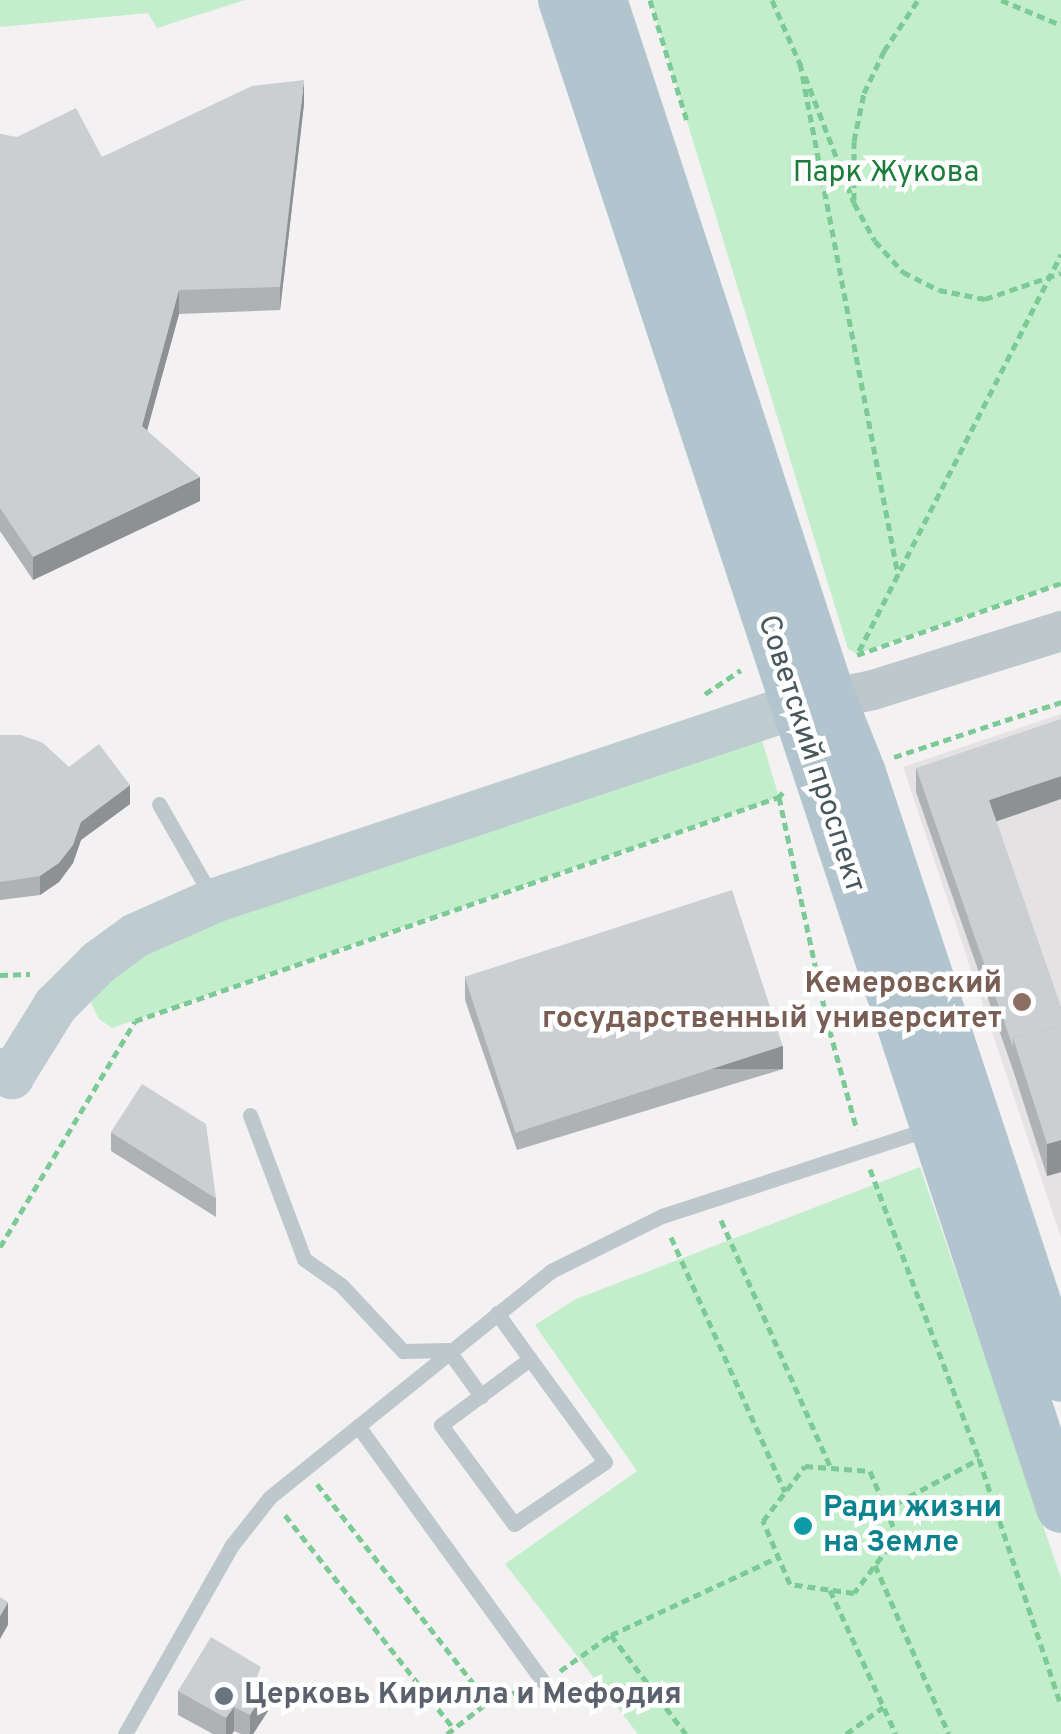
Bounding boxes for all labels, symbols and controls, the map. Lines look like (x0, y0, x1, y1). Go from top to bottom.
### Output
park label: Парк Жукова (793, 156, 979, 192)
street label: Советский проспект (748, 611, 872, 897)
place label: Кемеровский государственный университет (542, 967, 1002, 1038)
marker: Кемеровский государственный университет (1011, 991, 1033, 1013)
place label: Ради жизни на Земле (823, 1491, 1002, 1562)
marker: Ради жизни на Земле (792, 1515, 814, 1537)
place label: Церковь Кирилла и Мефодия (244, 1678, 682, 1714)
marker: Церковь Кирилла и Мефодия (213, 1685, 235, 1707)

